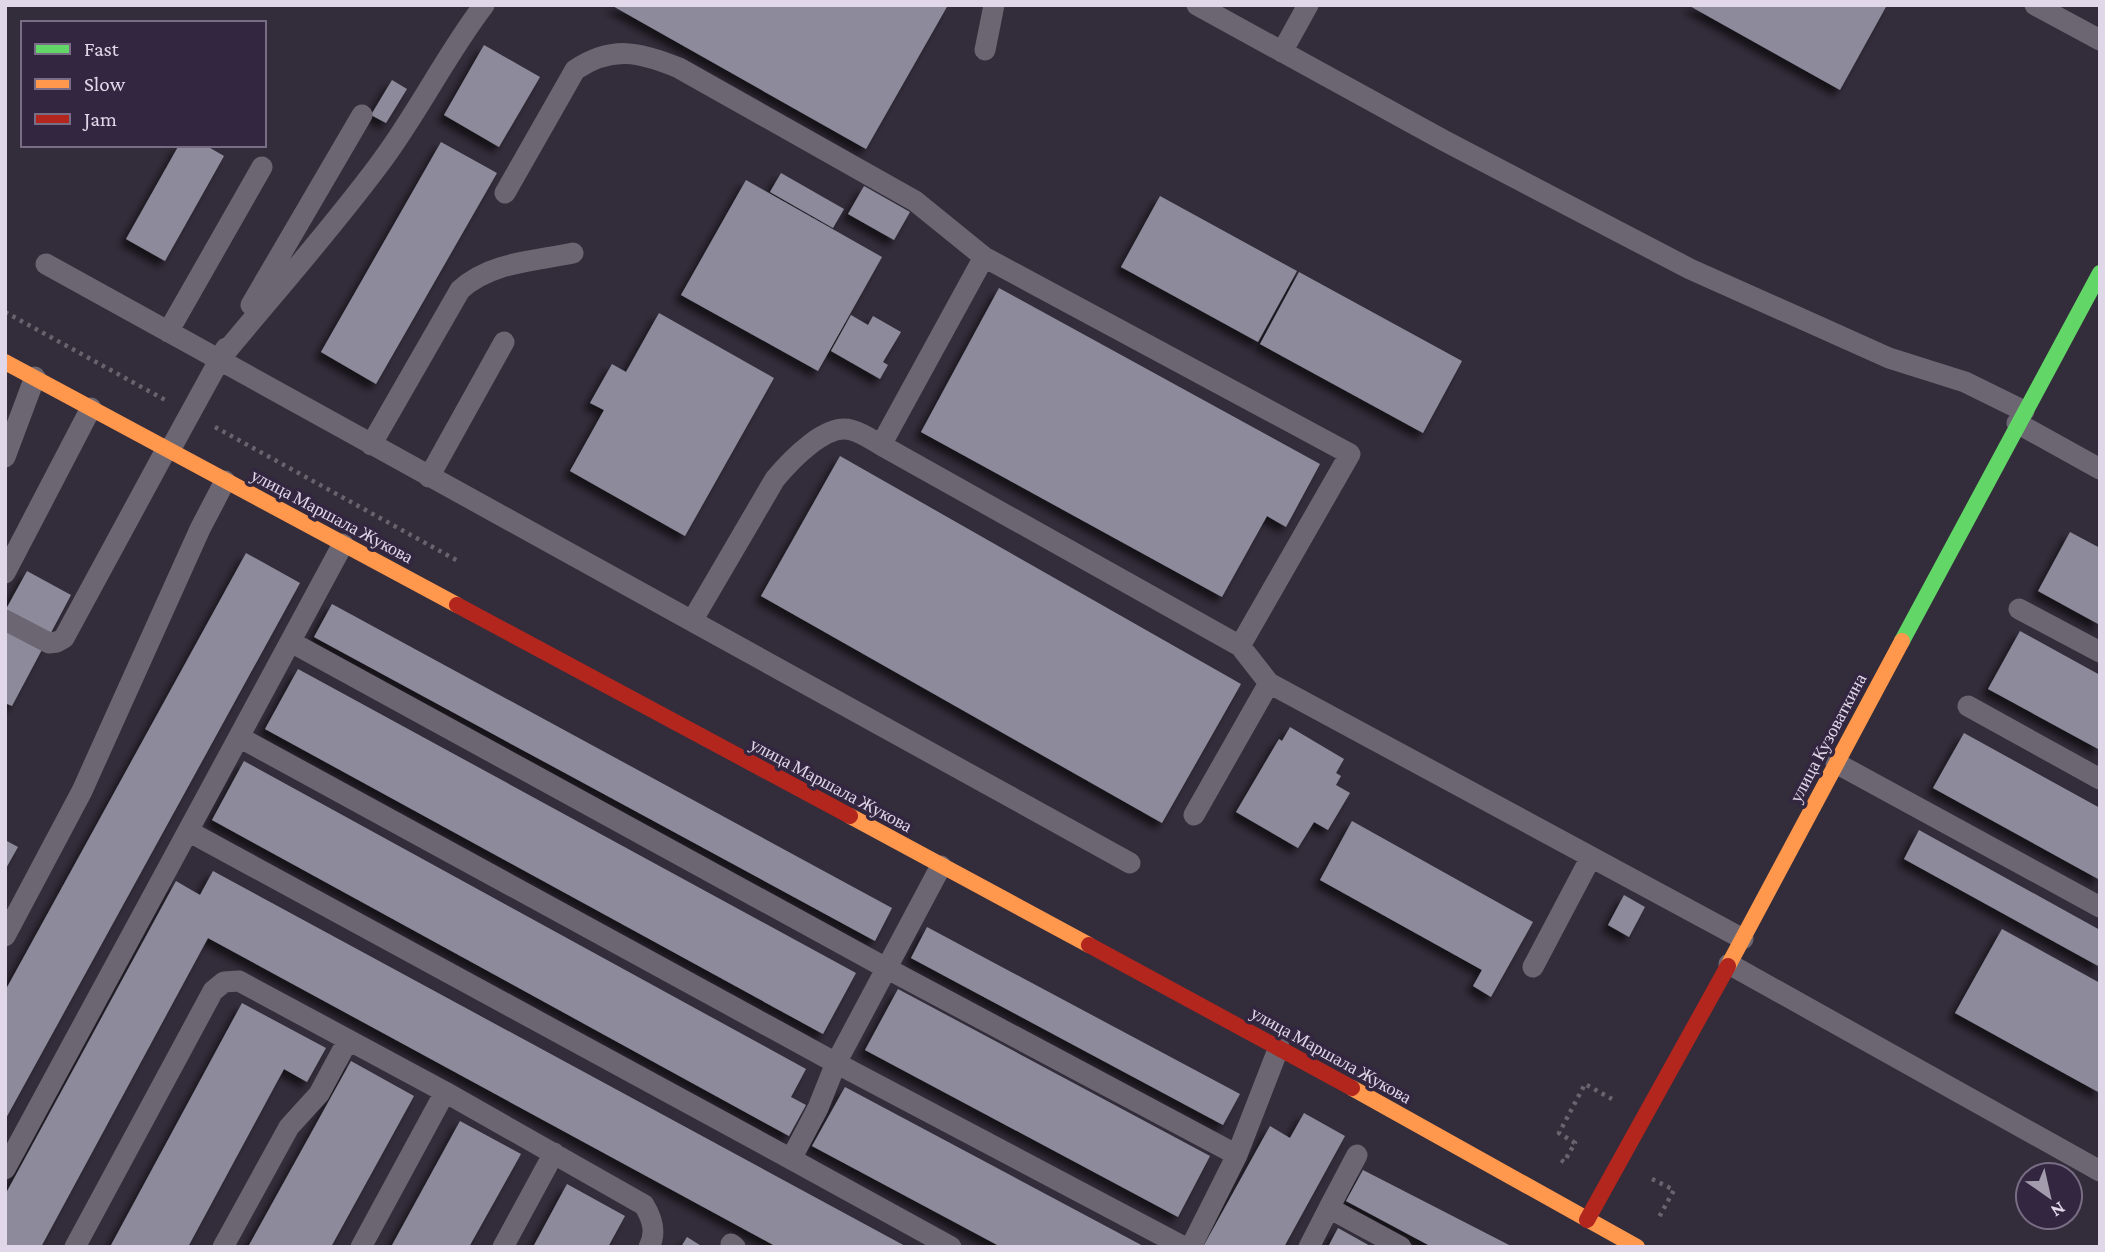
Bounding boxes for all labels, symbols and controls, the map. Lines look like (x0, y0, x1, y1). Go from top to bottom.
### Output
legend (21, 21, 266, 147)
text: Fast (84, 37, 120, 61)
text: Slow (84, 72, 126, 96)
text: Jam (82, 107, 117, 131)
street label: улица Маршала Жукова (248, 465, 416, 567)
street label: улица Кузоваткина (1786, 670, 1870, 806)
street label: улица Маршала Жукова (747, 734, 915, 836)
street label: улица Маршала Жукова (1247, 1002, 1415, 1108)
north arrow (2014, 1161, 2084, 1231)
text: N (2047, 1197, 2069, 1222)

